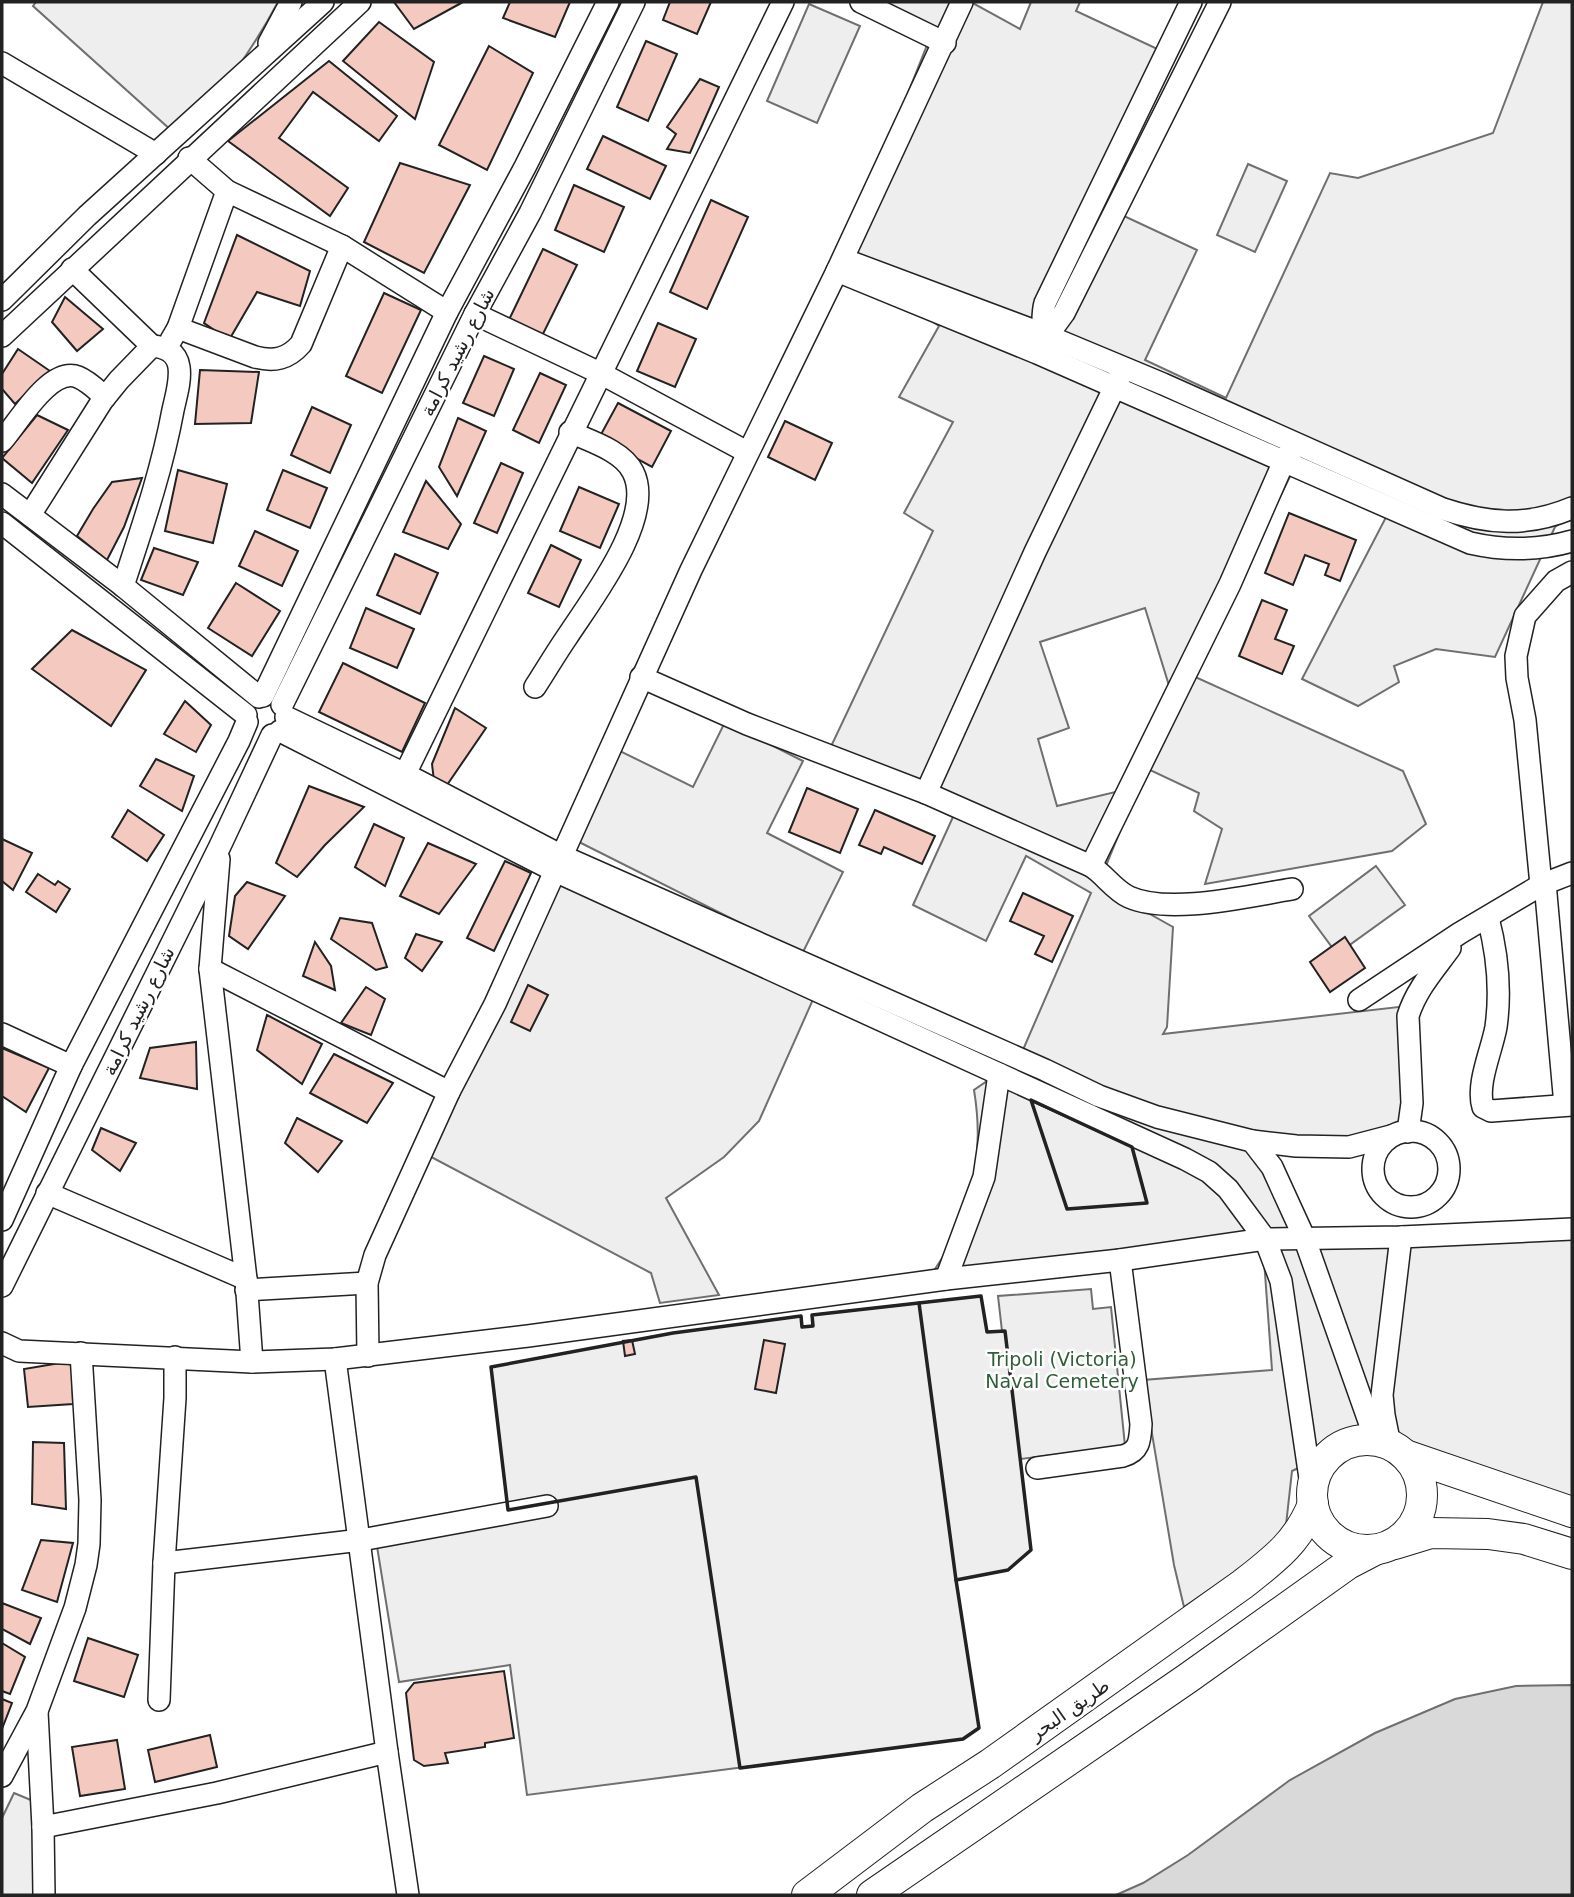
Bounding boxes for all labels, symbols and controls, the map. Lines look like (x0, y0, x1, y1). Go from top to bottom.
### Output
street label: شارع رشيد كرامة (415, 285, 500, 420)
street label: شارع رشيد كرامة (97, 943, 180, 1079)
park label: Tripoli (Victoria) Naval Cemetery (985, 1348, 1139, 1392)
street label: طريق البحر (1024, 1674, 1114, 1746)

